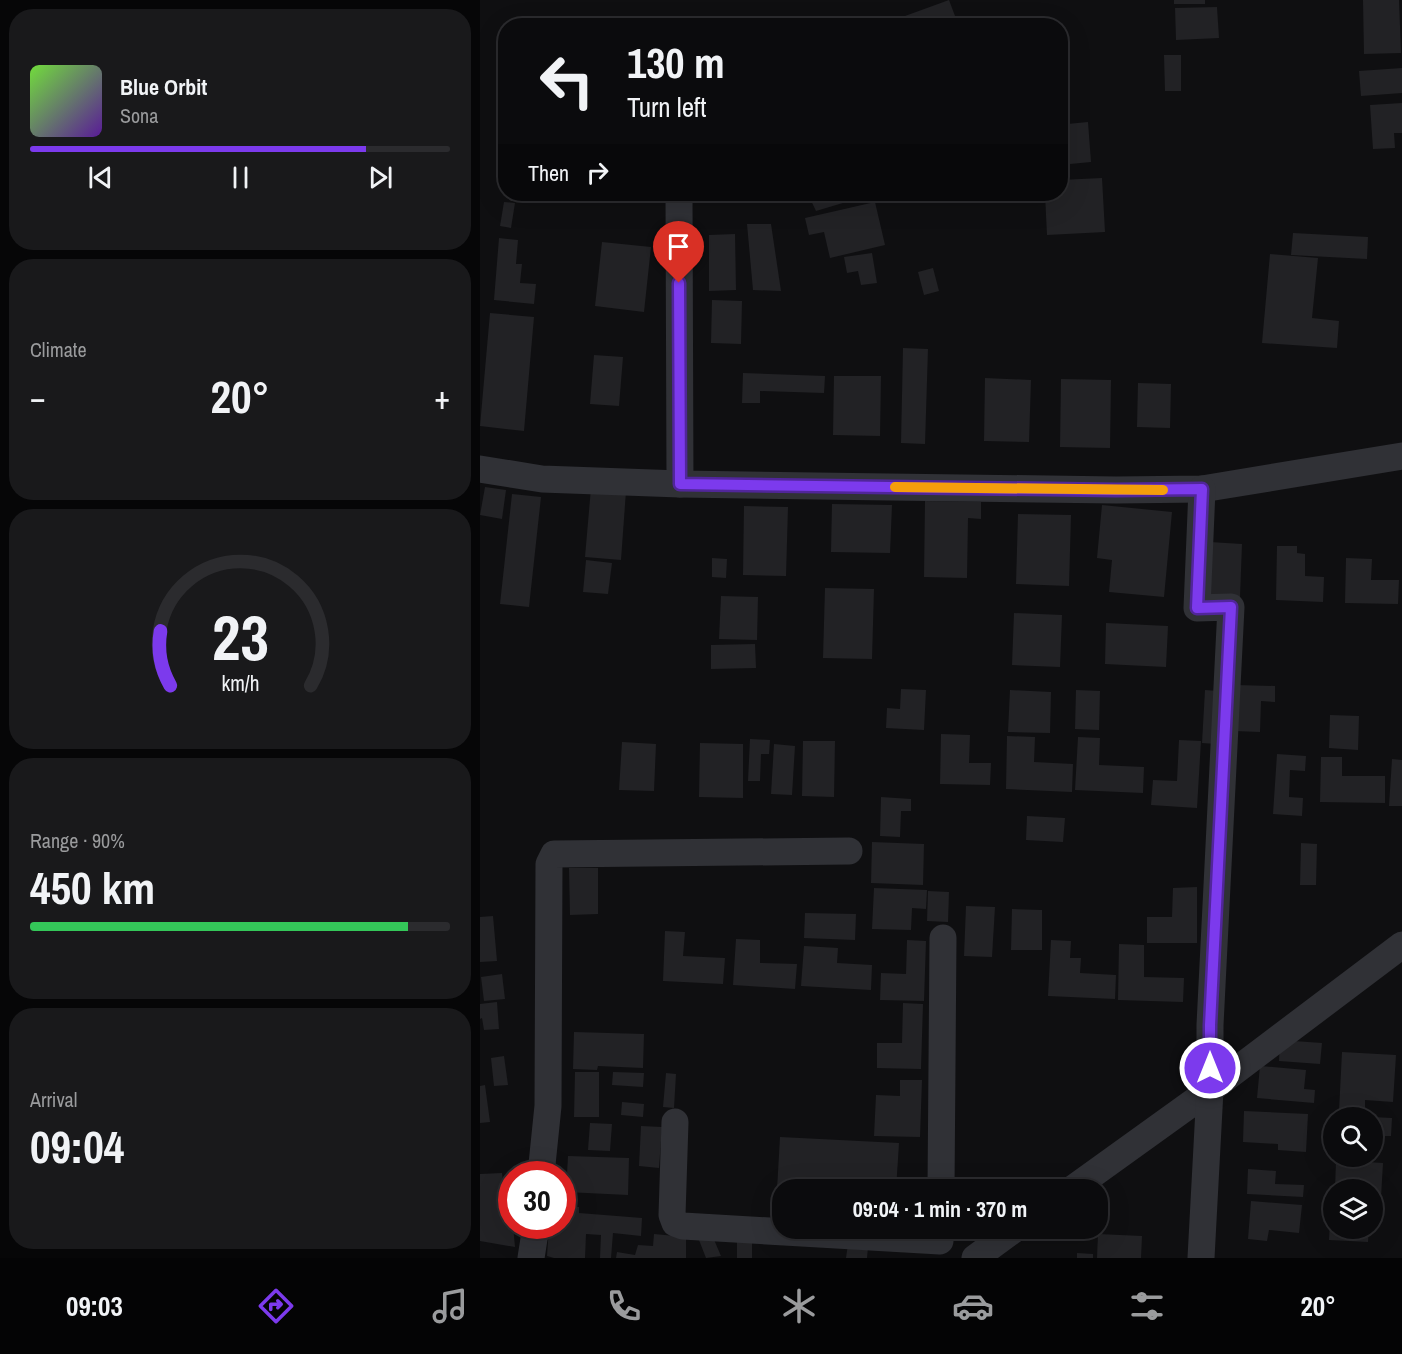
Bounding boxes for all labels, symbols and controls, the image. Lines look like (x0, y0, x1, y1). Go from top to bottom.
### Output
text: 130 m (627, 35, 725, 91)
icon: left (528, 42, 606, 120)
text: Blue Orbit (120, 72, 207, 102)
text: Turn left (627, 89, 706, 125)
text: Sona (120, 102, 158, 129)
icon: right (581, 156, 614, 189)
text: Then (528, 158, 569, 188)
icon: previous (84, 161, 117, 194)
icon: pause (224, 161, 257, 194)
icon: next (364, 161, 397, 194)
pin (653, 221, 704, 283)
icon: arrive (662, 230, 695, 263)
text: Climate (30, 336, 87, 363)
text: 20° (210, 366, 270, 427)
text: − (30, 375, 46, 419)
text: + (434, 375, 450, 419)
text: 23 (212, 595, 268, 679)
text: km/h (221, 669, 259, 698)
text: Range · 90% (30, 827, 125, 854)
text: 450 km (30, 857, 155, 918)
position arrow (1178, 1036, 1242, 1100)
text: Arrival (30, 1086, 77, 1113)
map controls (1323, 1107, 1383, 1239)
button: search (1323, 1107, 1383, 1167)
text: 09:04 (30, 1116, 124, 1177)
speed limit sign: 30 (498, 1161, 576, 1239)
button: layers (1323, 1179, 1383, 1239)
text: 09:04 · 1 min · 370 m (853, 1194, 1027, 1224)
icon: directions (255, 1285, 297, 1327)
icon: music (429, 1285, 471, 1327)
icon: phone (603, 1285, 645, 1327)
icon: climate (778, 1285, 820, 1327)
icon: car (952, 1285, 994, 1327)
icon: filters (1126, 1285, 1168, 1327)
text: 09:03 (66, 1288, 123, 1324)
text: 20° (1300, 1288, 1336, 1324)

